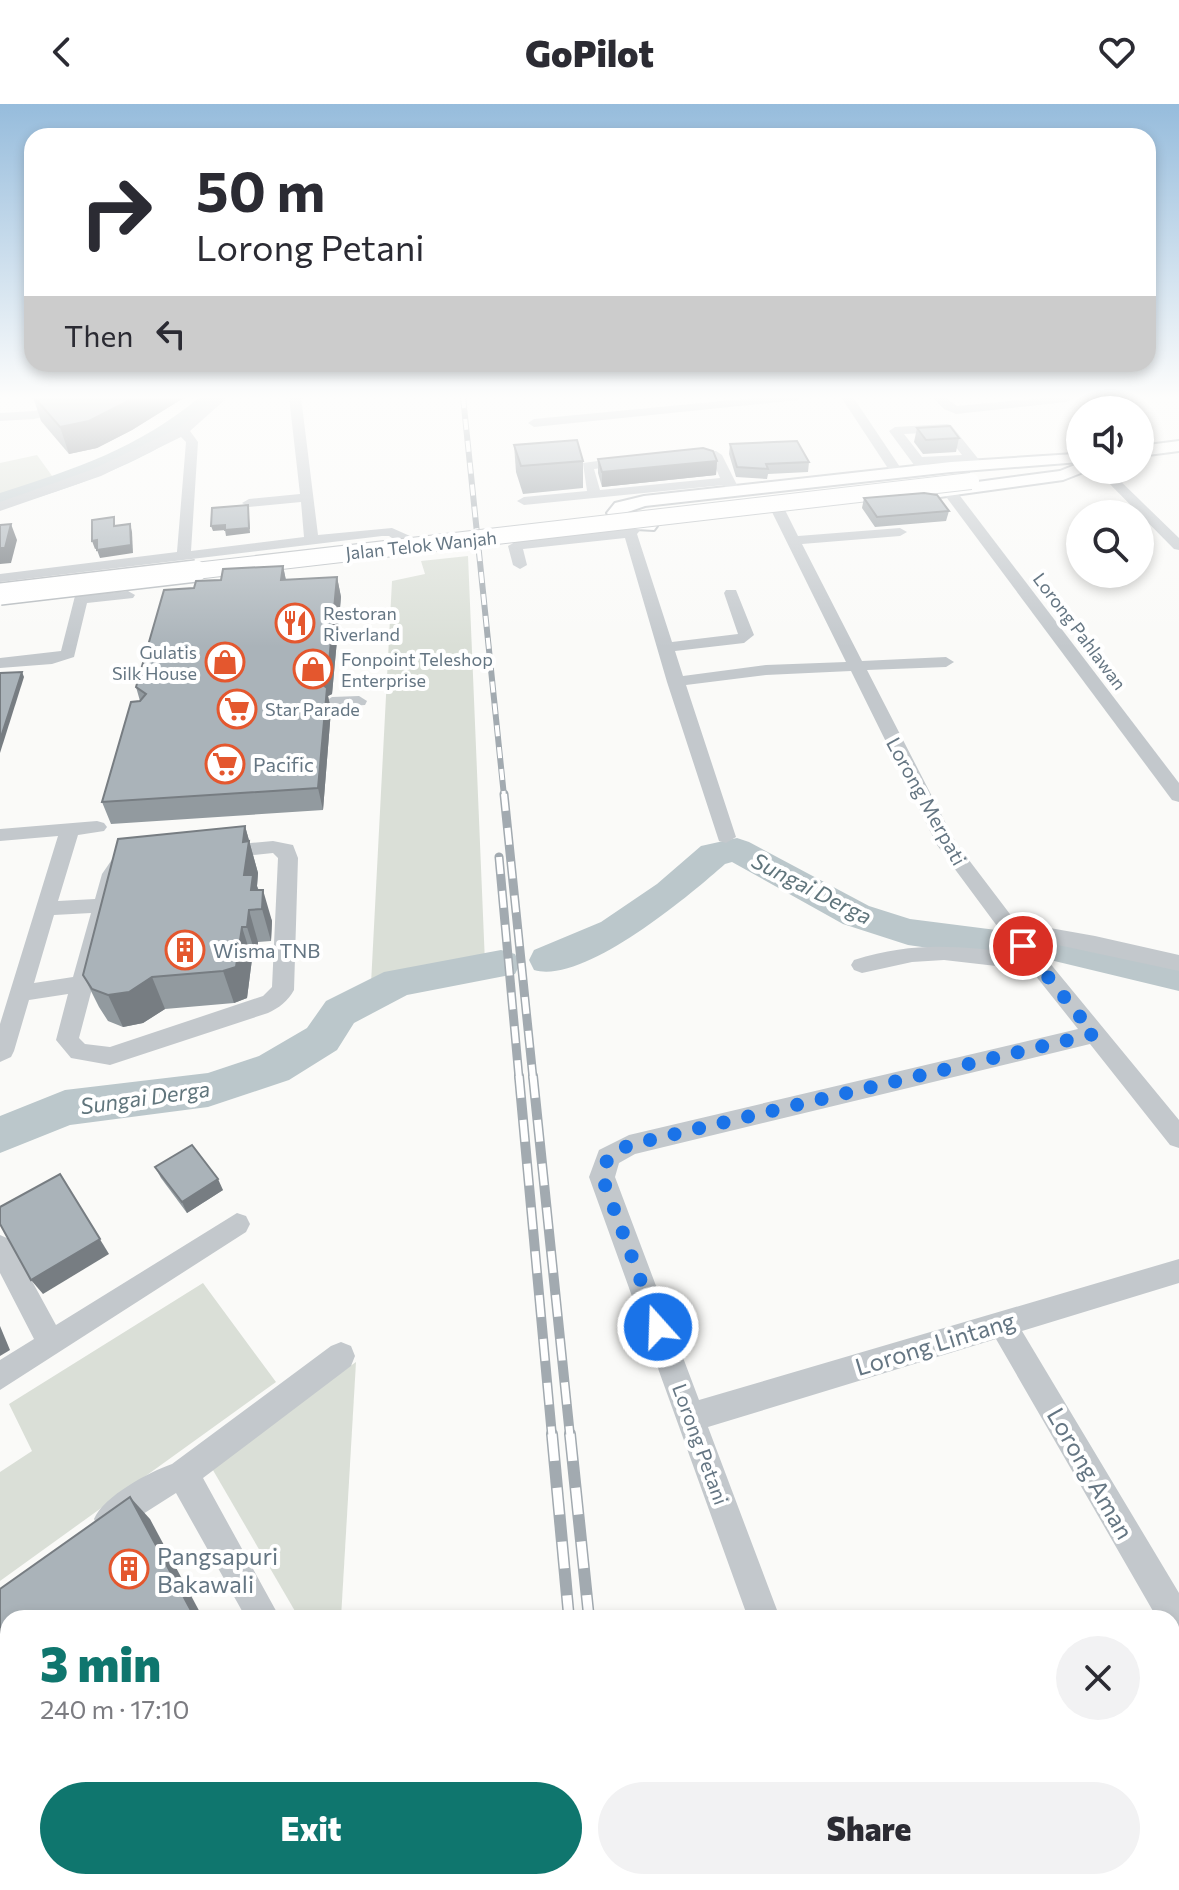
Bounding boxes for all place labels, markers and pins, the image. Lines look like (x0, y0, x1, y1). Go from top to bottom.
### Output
restaurant icon: Restoran Riverland (274, 602, 316, 644)
place label: Restoran Riverland (323, 602, 400, 645)
place label: Gulatis Silk House (112, 641, 197, 684)
shop icon: Gulatis Silk House (204, 641, 246, 683)
shop icon: Fonpoint Teleshop Enterprise (292, 648, 334, 690)
place label: Fonpoint Teleshop Enterprise (341, 648, 493, 691)
supermarket icon: Star Parade (216, 688, 258, 730)
place label: Star Parade (265, 698, 360, 720)
supermarket icon: Pacific (204, 743, 246, 785)
place label: Pacific (253, 752, 314, 776)
pin (989, 912, 1057, 980)
building icon: Wisma TNB (164, 929, 206, 971)
place label: Wisma TNB (213, 938, 320, 962)
place label: Pangsapuri Bakawali (157, 1541, 278, 1598)
building icon: Pangsapuri Bakawali (108, 1548, 150, 1590)

